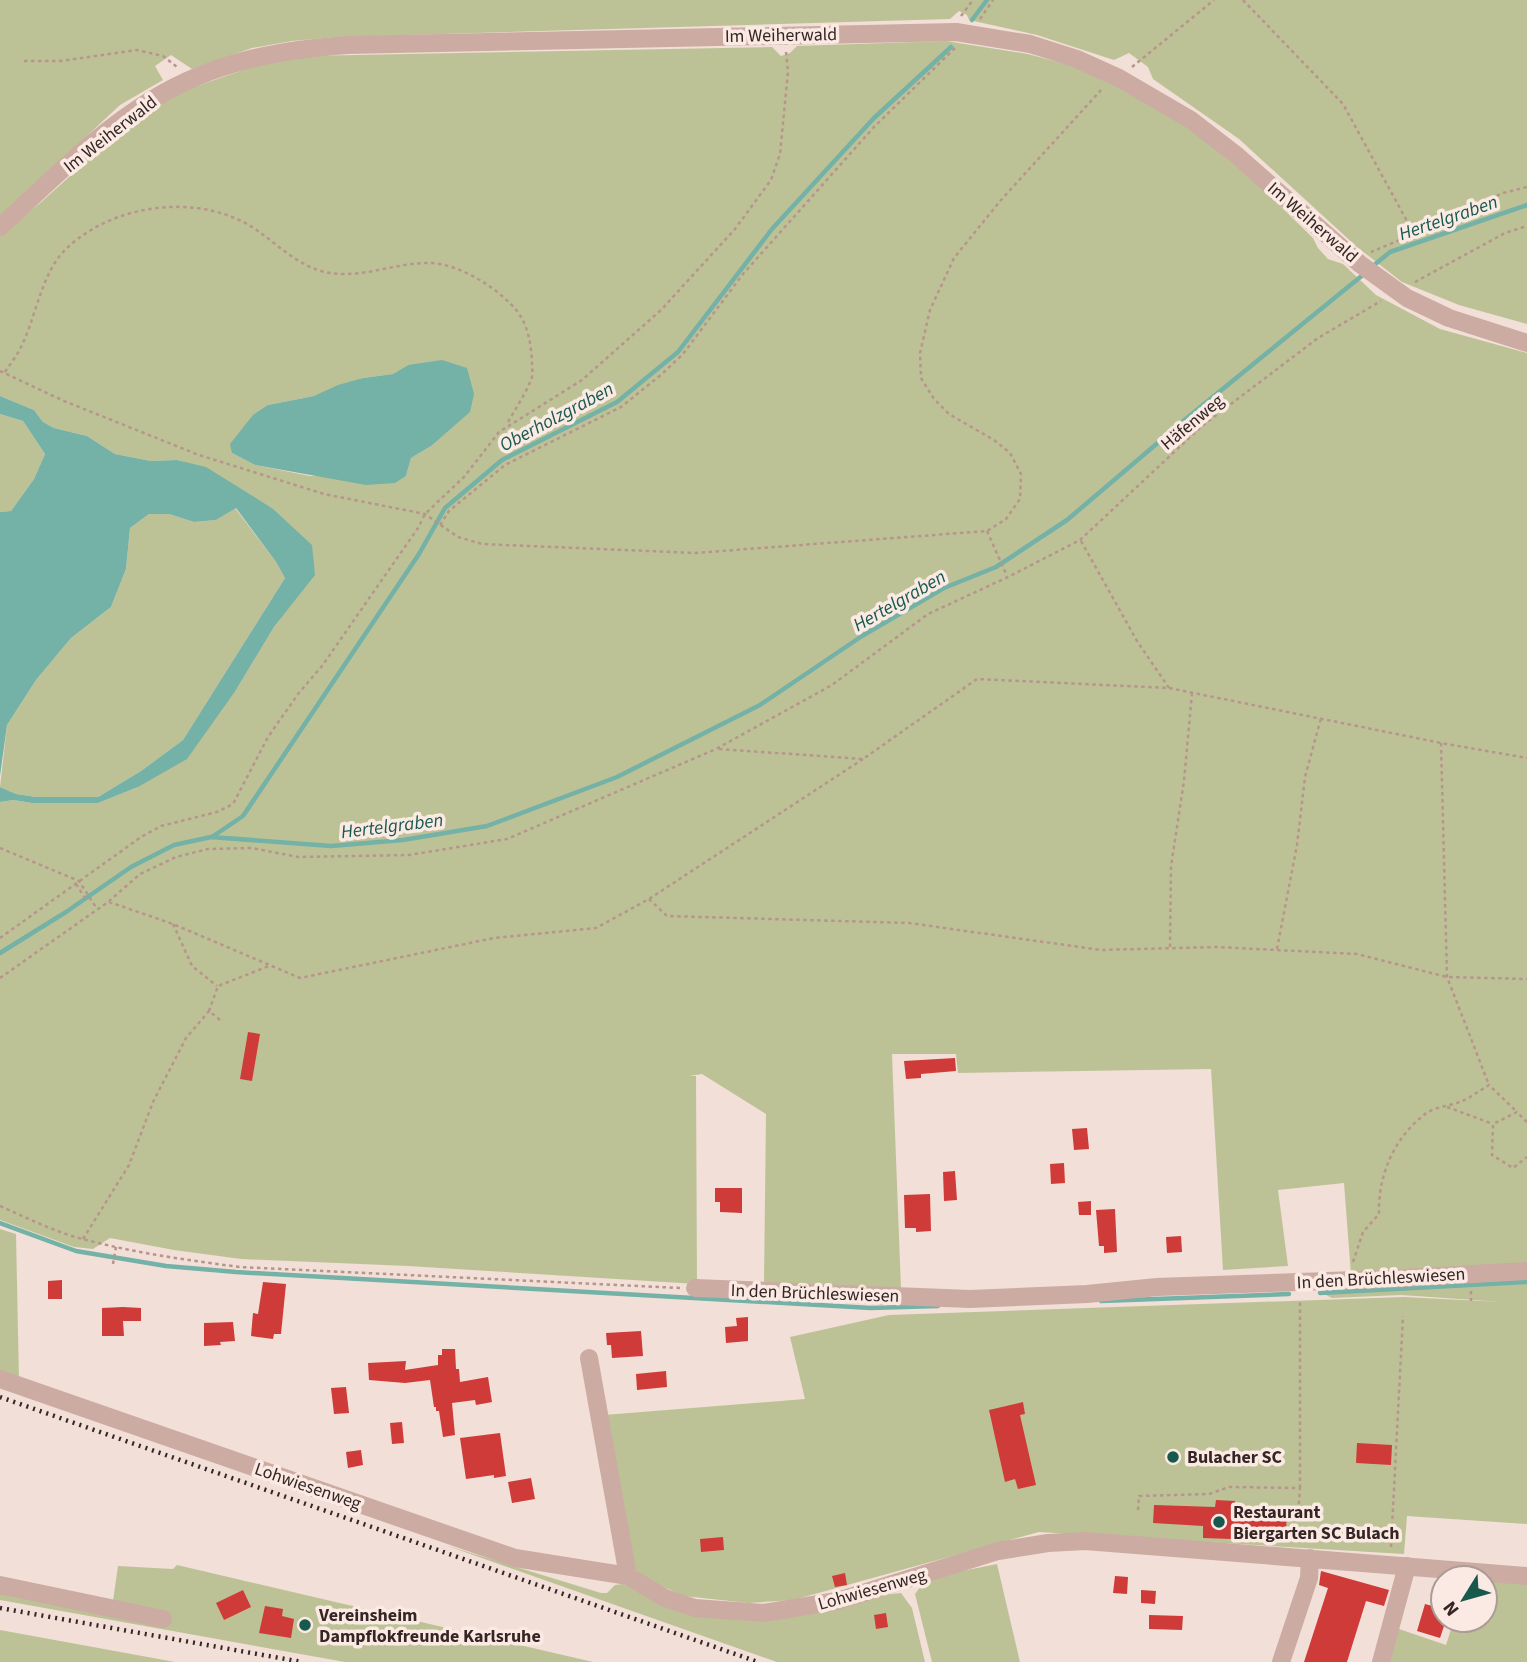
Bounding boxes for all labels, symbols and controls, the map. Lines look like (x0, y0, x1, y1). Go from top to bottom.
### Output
street label: Im Weiherwald (725, 22, 837, 49)
street label: Im Weiherwald (58, 90, 162, 179)
street label: Im Weiherwald (1262, 176, 1363, 269)
water label: Hertelgraben (1395, 189, 1502, 248)
water label: Oberholzgraben (495, 376, 619, 459)
street label: Häfenweg (1155, 389, 1229, 456)
water label: Hertelgraben (848, 564, 951, 639)
water label: Hertelgraben (339, 807, 445, 846)
street label: In den Brüchleswiesen (1296, 1262, 1466, 1295)
street label: In den Brüchleswiesen (730, 1278, 900, 1309)
place label: Bulacher SC (1187, 1445, 1283, 1470)
marker: Bulacher SC (1165, 1449, 1181, 1465)
street label: Lohwiesenweg (251, 1457, 365, 1516)
place label: Restaurant Biergarten SC Bulach (1233, 1500, 1399, 1546)
marker: Restaurant Biergarten SC Bulach (1211, 1514, 1227, 1530)
street label: Lohwiesenweg (815, 1562, 929, 1617)
north arrow (1429, 1564, 1499, 1634)
text: N (1437, 1595, 1466, 1622)
place label: Vereinsheim Dampflokfreunde Karlsruhe (318, 1603, 541, 1649)
marker: Vereinsheim Dampflokfreunde Karlsruhe (297, 1617, 313, 1633)

